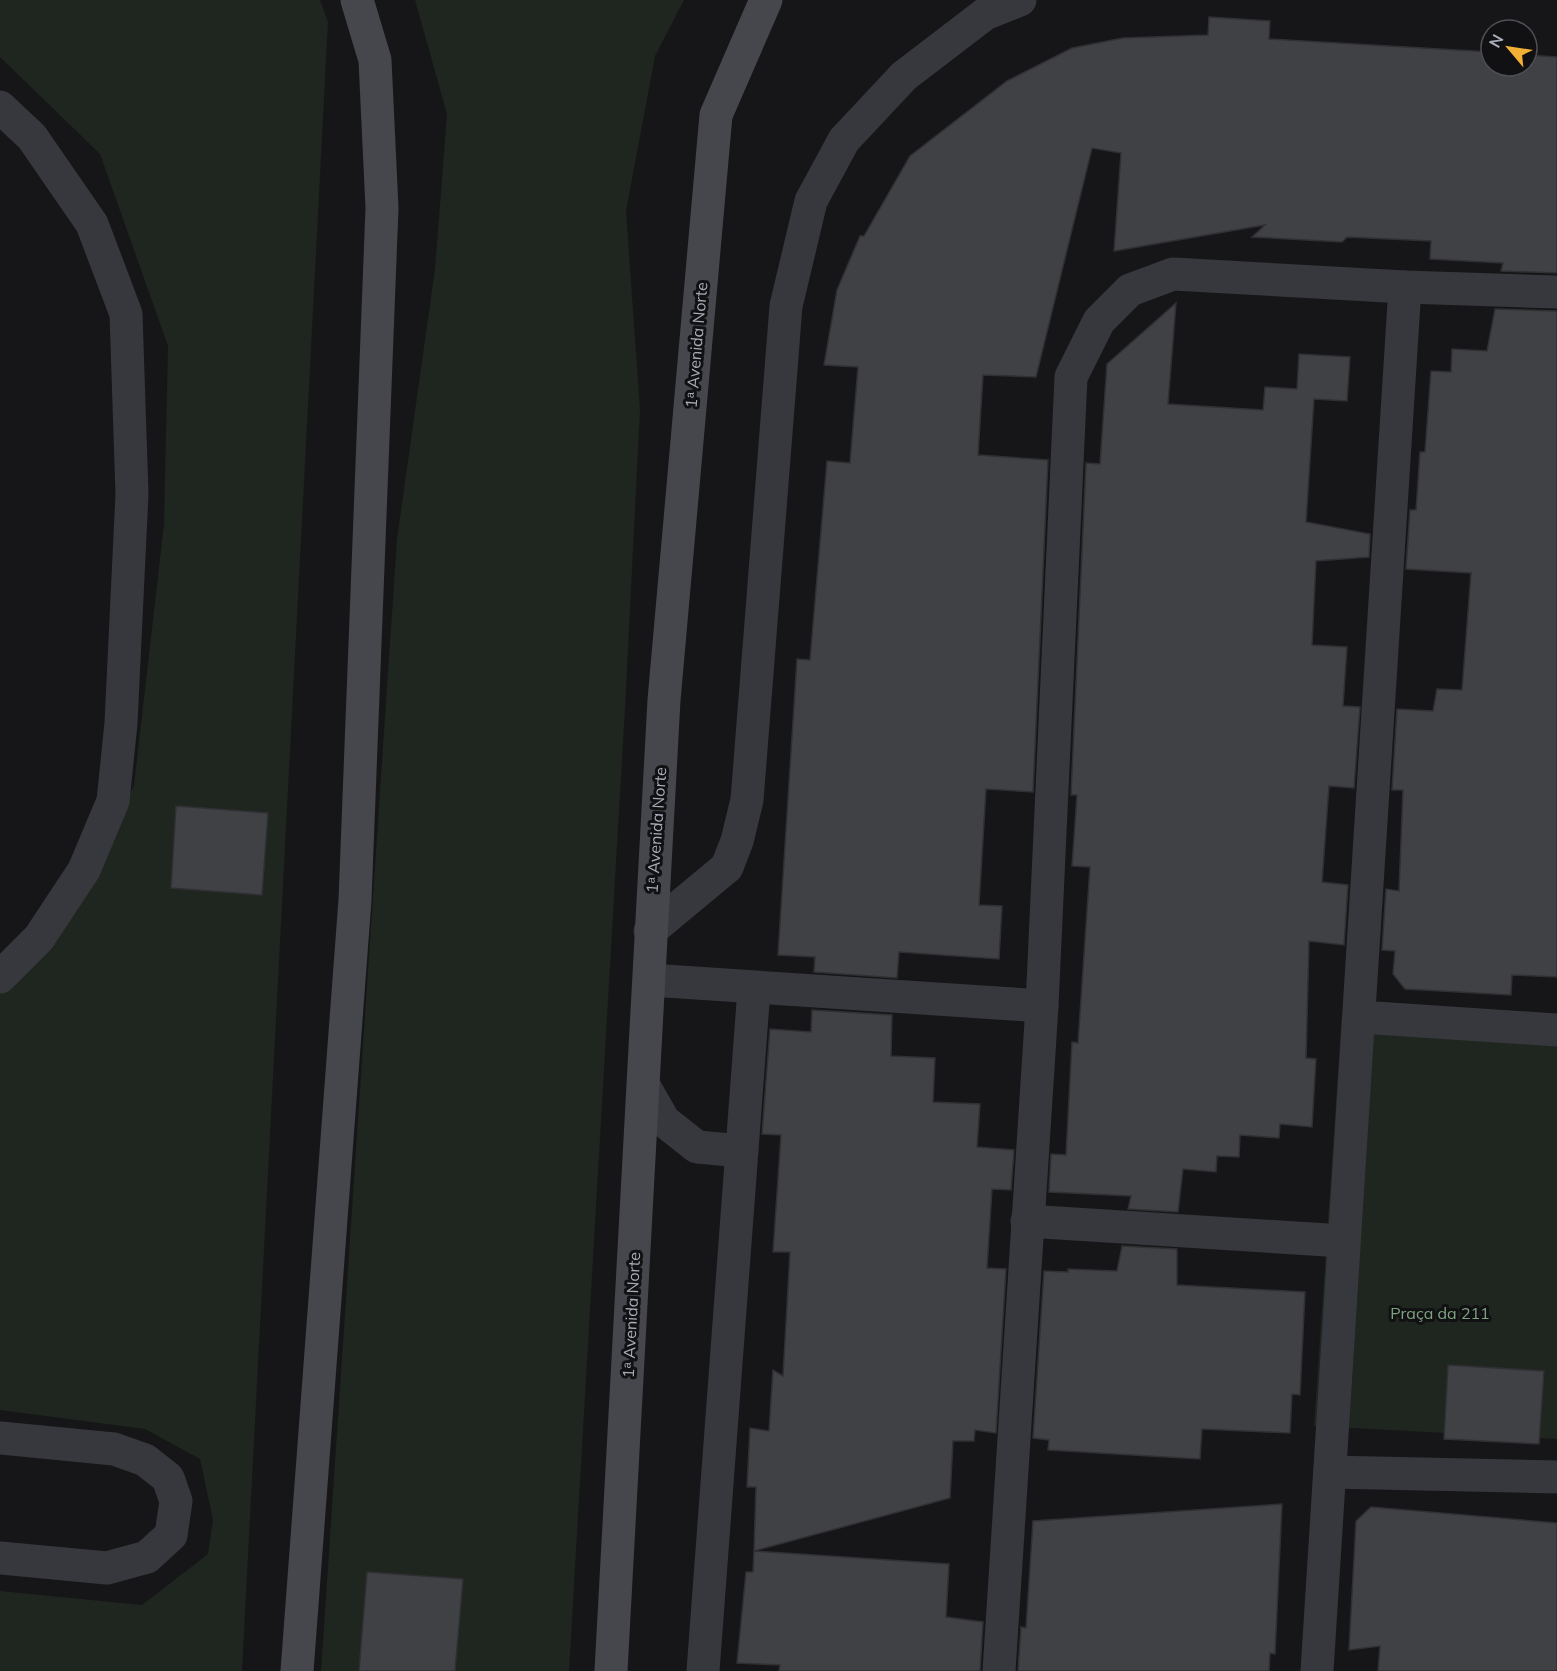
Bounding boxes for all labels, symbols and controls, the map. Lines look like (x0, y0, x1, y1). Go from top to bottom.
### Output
north arrow (1479, 18, 1539, 78)
text: N (1484, 31, 1508, 51)
street label: 1ᵃ Avenida Norte (681, 281, 711, 409)
street label: 1ᵃ Avenida Norte (642, 766, 670, 894)
street label: 1ᵃ Avenida Norte (618, 1251, 644, 1379)
park label: Praça da 211 (1390, 1303, 1490, 1323)

